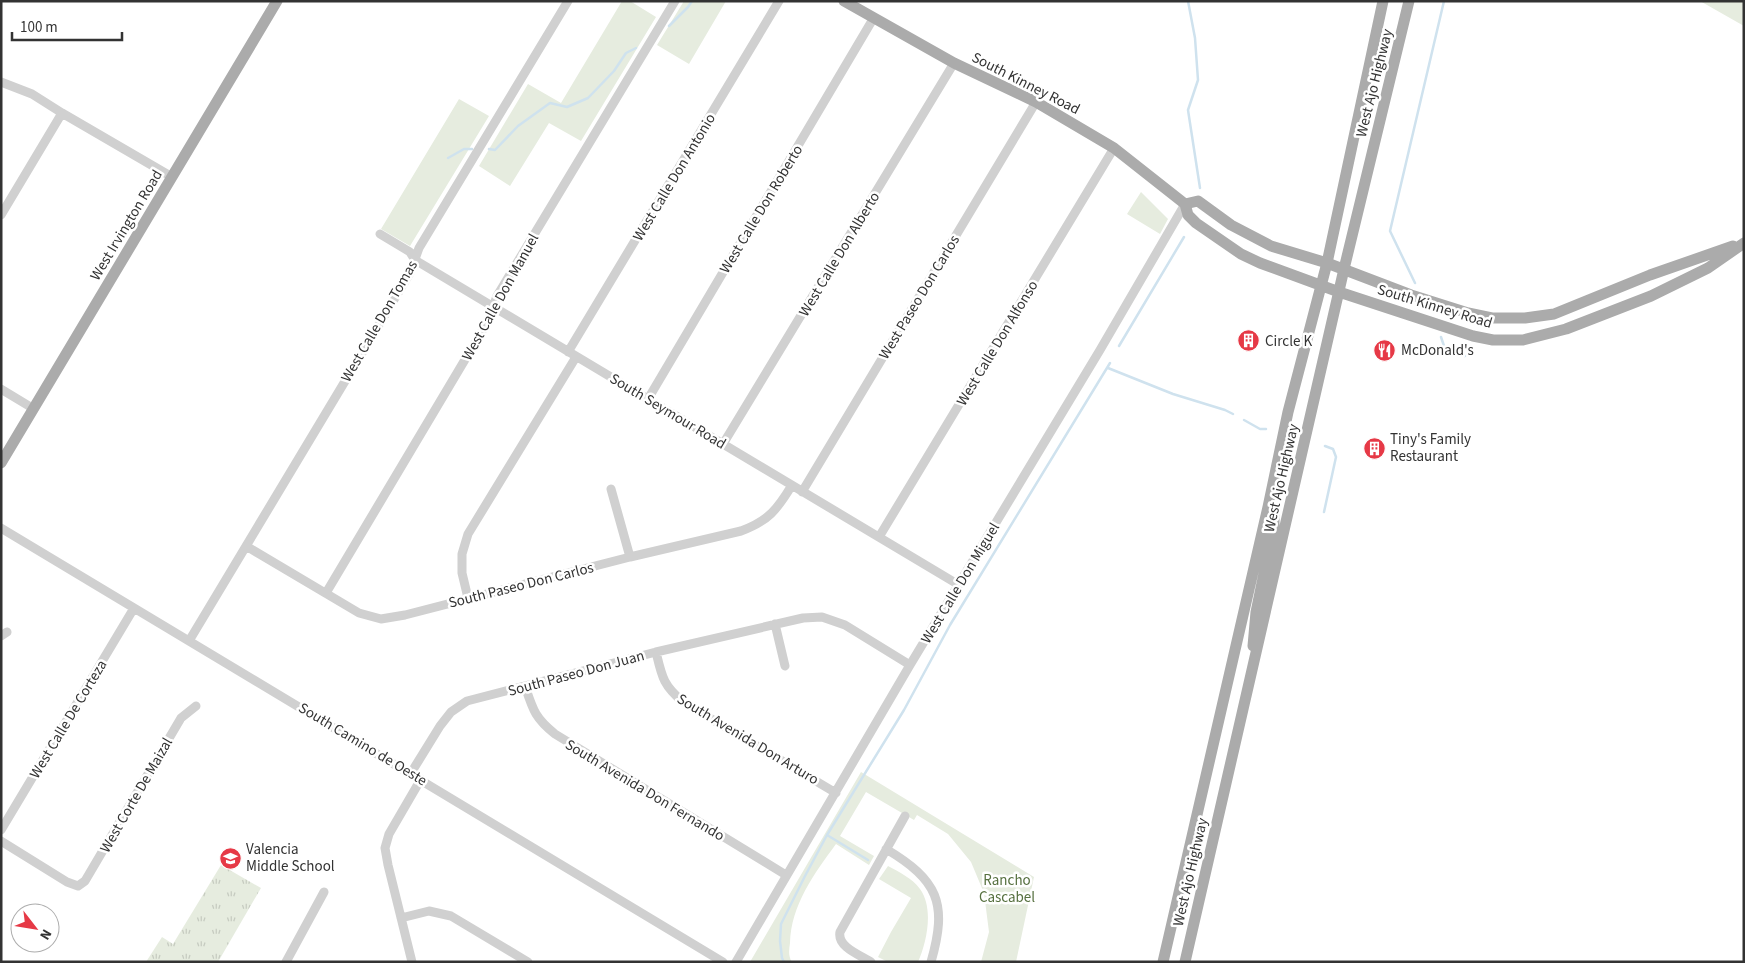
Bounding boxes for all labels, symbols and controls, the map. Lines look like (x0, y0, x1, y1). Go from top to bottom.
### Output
scale bar (12, 10, 122, 42)
text: 100 m (20, 17, 58, 38)
street label: West Ajo Highway (1351, 27, 1398, 139)
street label: South Kinney Road (968, 47, 1084, 120)
street label: West Calle Don Antonio (628, 110, 721, 245)
street label: West Calle Don Roberto (715, 141, 808, 277)
street label: West Irvington Road (85, 166, 168, 285)
street label: West Calle Don Alberto (794, 188, 885, 321)
street label: West Calle Don Manuel (457, 230, 544, 364)
street label: West Paseo Don Carlos (874, 231, 965, 363)
street label: West Calle Don Tomas (336, 256, 423, 386)
street label: West Calle Don Alfonso (952, 277, 1043, 410)
street label: South Kinney Road (1375, 279, 1495, 334)
building icon: Circle K (1237, 329, 1261, 353)
place label: Circle K (1265, 331, 1312, 352)
restaurant icon: McDonald's (1373, 338, 1397, 362)
place label: McDonald's (1401, 340, 1474, 361)
street label: South Seymour Road (606, 368, 730, 454)
street label: West Ajo Highway (1259, 422, 1304, 534)
place label: Tiny's Family Restaurant (1390, 429, 1471, 467)
building icon: Tiny's Family Restaurant (1362, 436, 1386, 460)
street label: West Calle Don Miguel (916, 519, 1005, 648)
street label: South Paseo Don Carlos (446, 557, 596, 614)
street label: South Paseo Don Juan (506, 645, 647, 702)
street label: West Calle De Corteza (25, 656, 112, 783)
street label: South Avenida Don Arturo (673, 689, 823, 790)
street label: South Camino de Oeste (295, 698, 431, 791)
street label: West Corte De Maizal (95, 734, 178, 857)
street label: South Avenida Don Fernando (561, 734, 728, 846)
street label: West Ajo Highway (1168, 816, 1213, 928)
place label: Valencia Middle School (246, 839, 335, 877)
school or university icon: Valencia Middle School (218, 846, 242, 870)
park label: Rancho Cascabel (979, 870, 1035, 908)
north arrow (10, 903, 60, 953)
text: N (34, 925, 56, 943)

